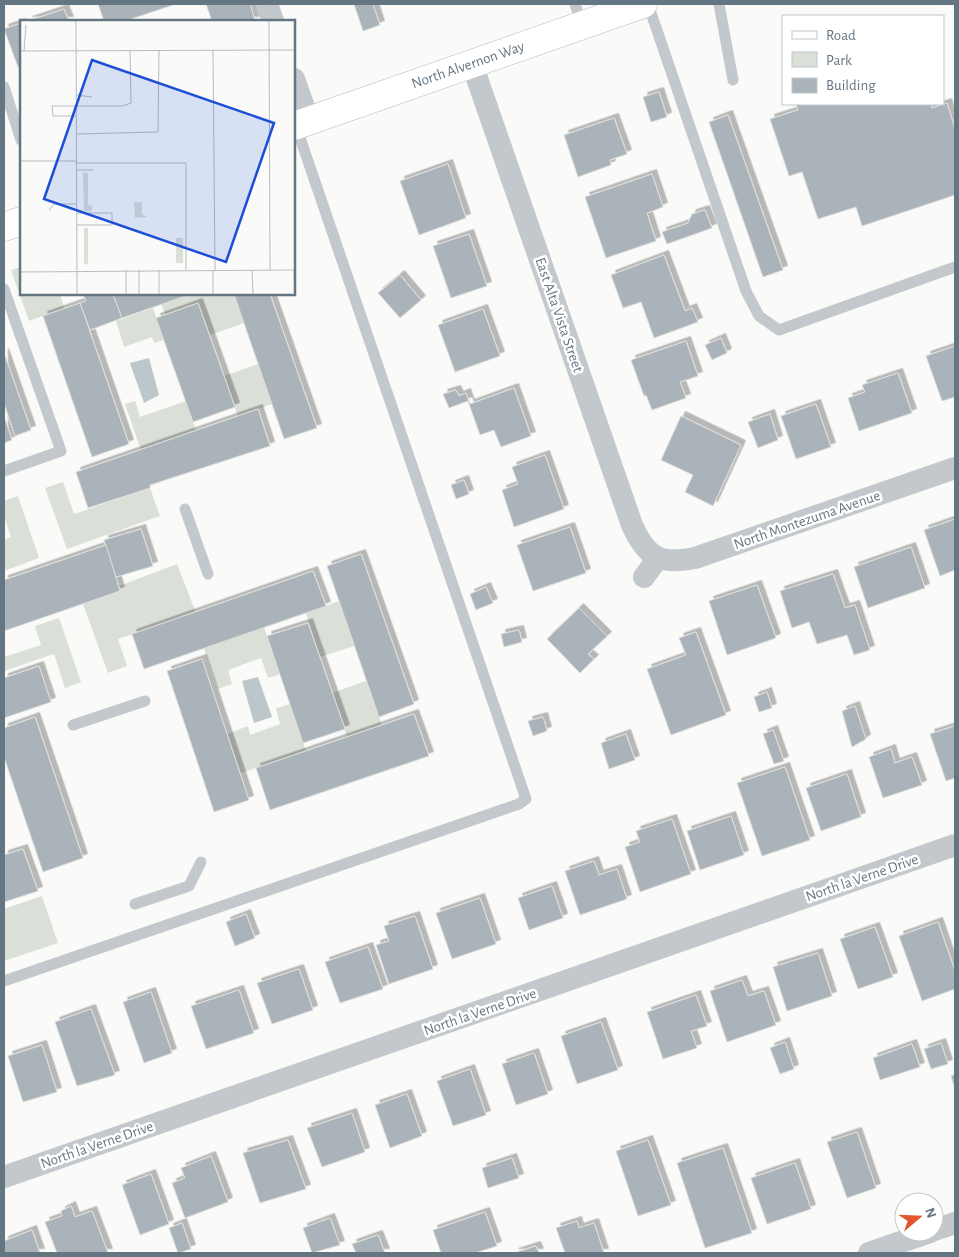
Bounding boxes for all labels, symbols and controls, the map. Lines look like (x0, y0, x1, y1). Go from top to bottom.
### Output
legend (782, 15, 944, 105)
inset map (20, 20, 295, 295)
text: Road (826, 28, 856, 43)
street label: North Alvernon Way (410, 38, 527, 91)
text: Park (826, 53, 852, 68)
text: Building (826, 78, 876, 93)
street label: East Alta Vista Street (532, 256, 586, 375)
street label: North Montezuma Avenue (732, 488, 882, 552)
street label: North la Verne Drive (804, 852, 920, 904)
street label: North la Verne Drive (422, 986, 538, 1038)
street label: North la Verne Drive (39, 1119, 155, 1171)
north arrow (894, 1192, 944, 1242)
text: N (922, 1206, 939, 1220)

